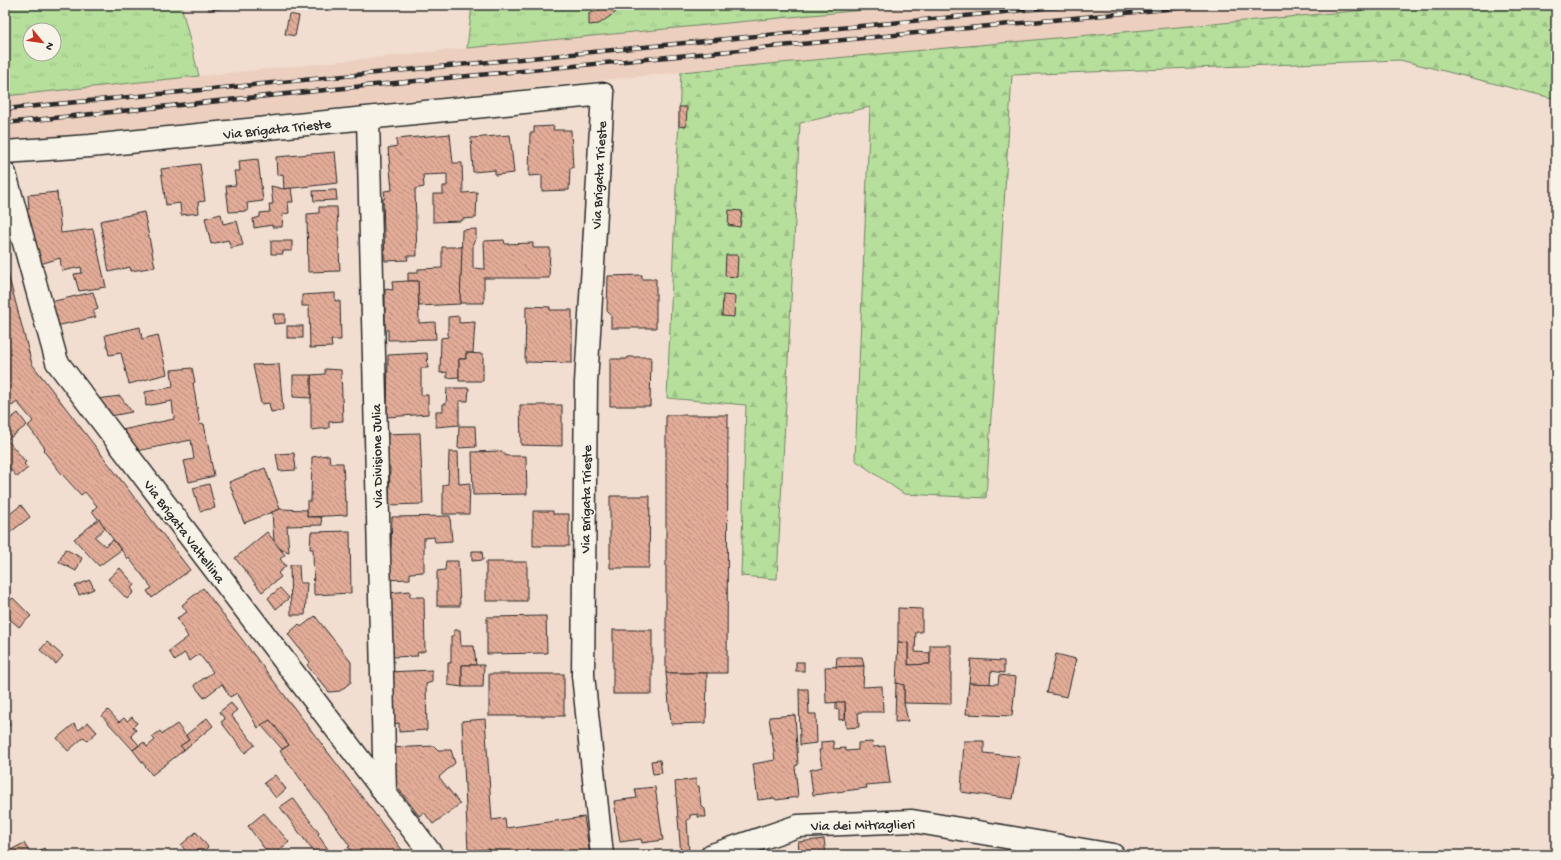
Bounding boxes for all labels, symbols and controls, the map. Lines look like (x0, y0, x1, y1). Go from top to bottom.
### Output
north arrow (22, 22, 62, 62)
text: N (42, 40, 56, 52)
street label: Via Brigata Trieste (222, 116, 333, 145)
street label: Via Brigata Trieste (589, 120, 612, 231)
street label: Via Divisione Julia (369, 403, 388, 509)
street label: Via Brigata Trieste (578, 444, 597, 554)
street label: Via Brigata Valtellina (138, 477, 228, 588)
street label: Via dei Mitraglieri (810, 817, 915, 836)

